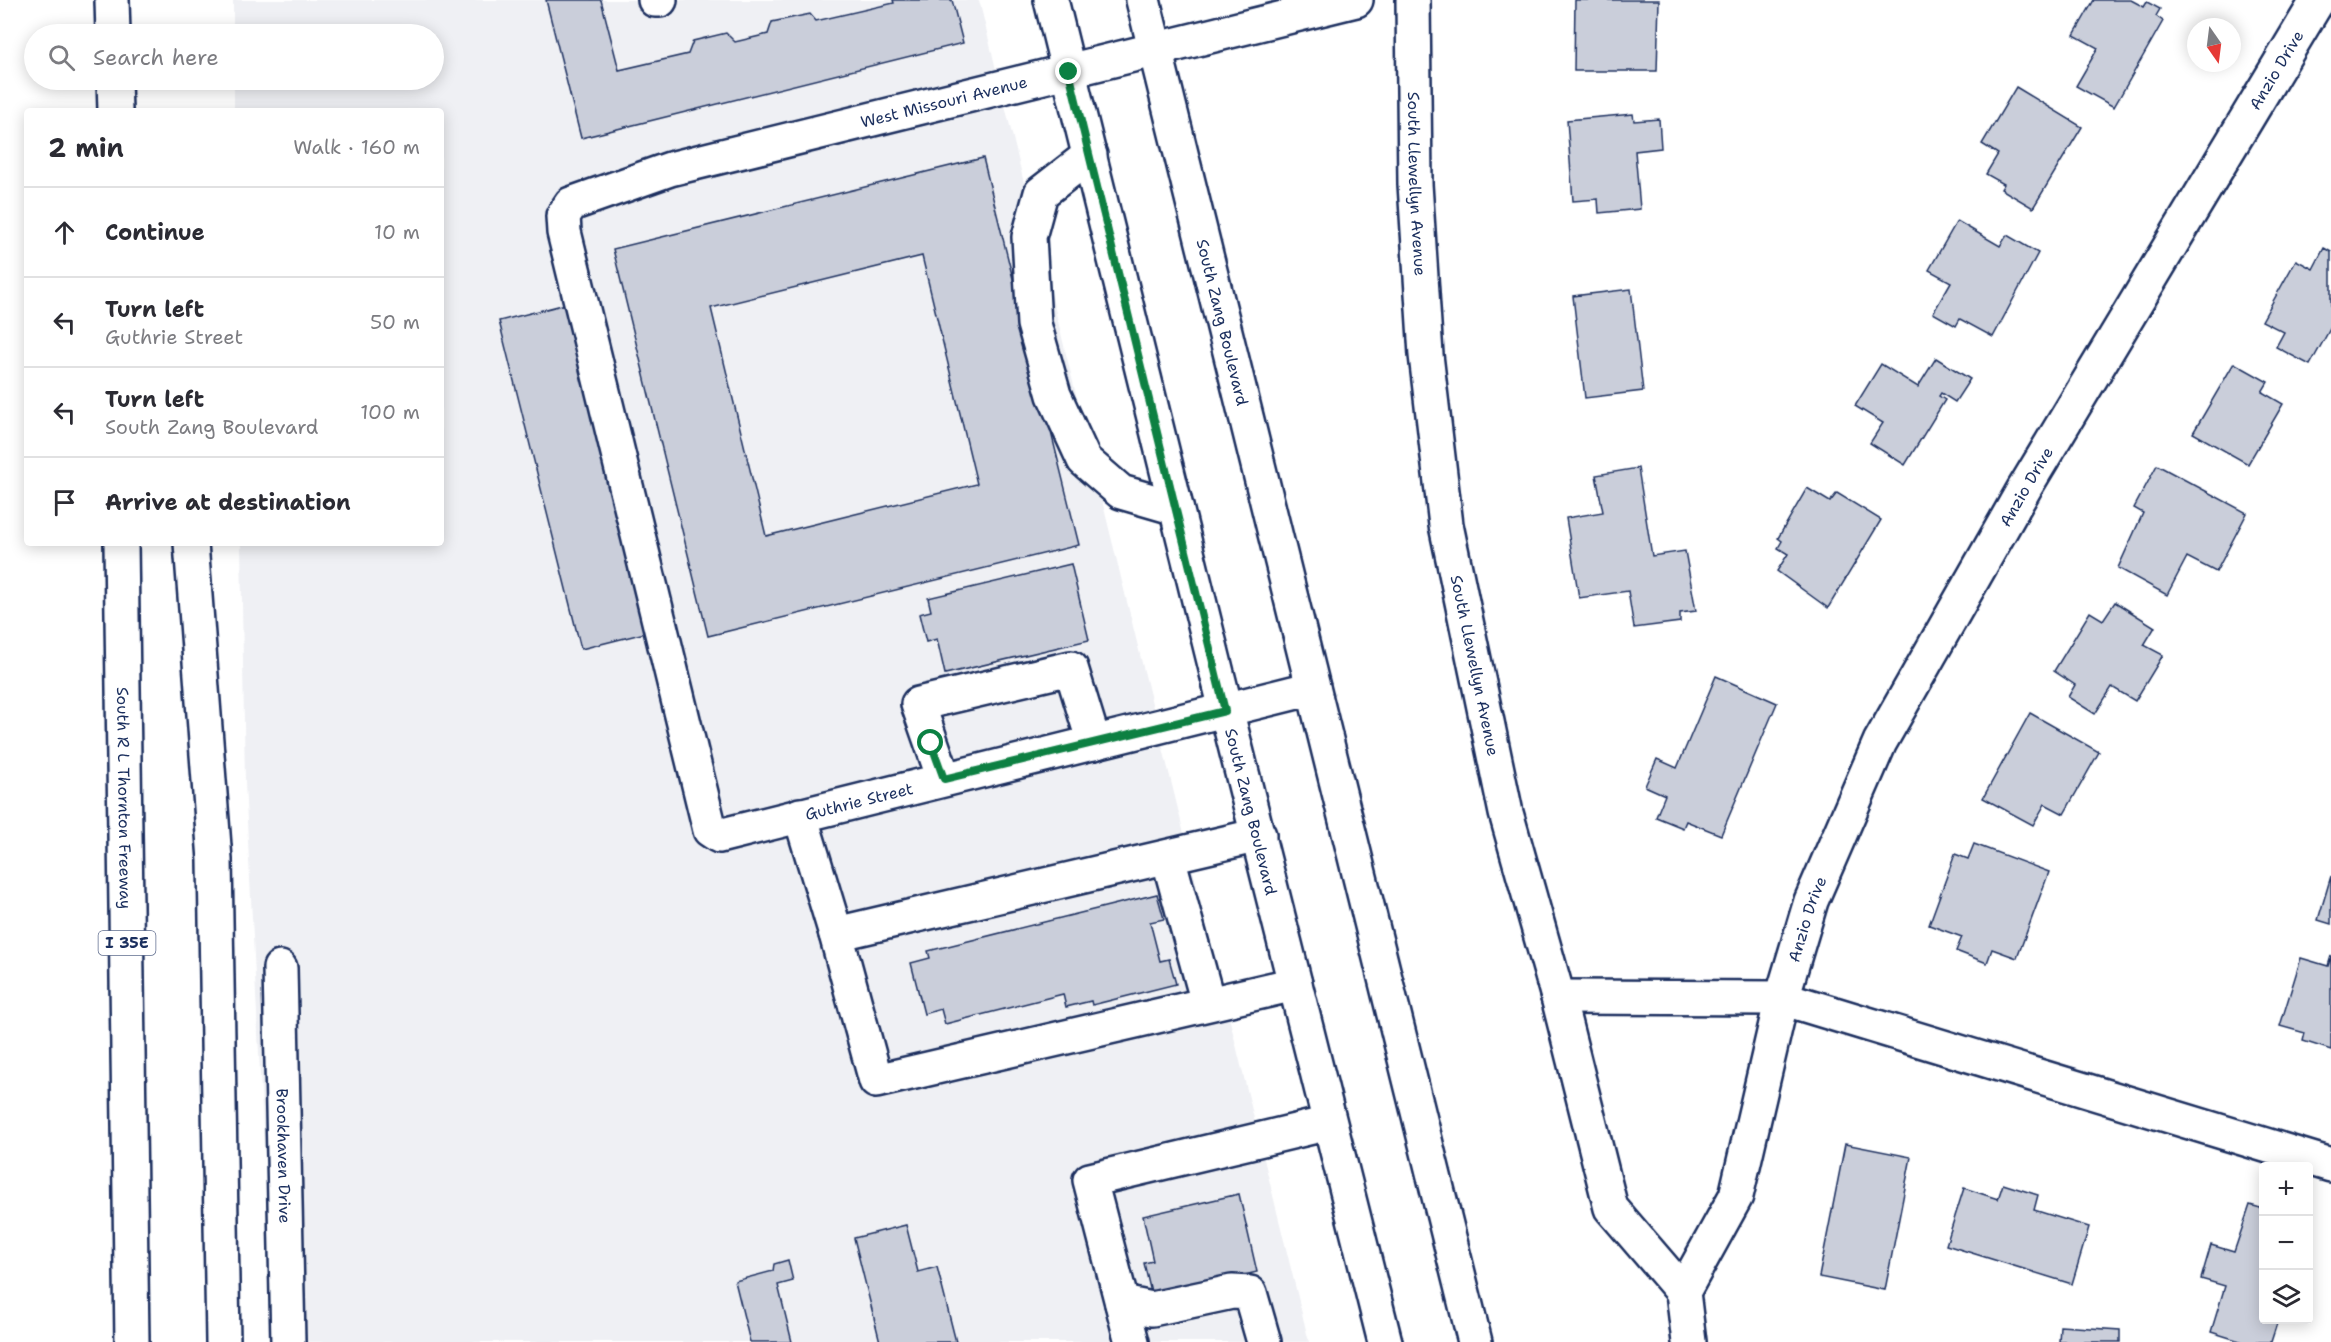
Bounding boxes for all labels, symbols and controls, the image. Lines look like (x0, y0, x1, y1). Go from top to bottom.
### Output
north arrow (2187, 18, 2241, 72)
search box (24, 24, 444, 90)
street label: Anzio Drive (2244, 27, 2308, 114)
icon: search (45, 41, 78, 74)
text: Search here (93, 43, 219, 72)
route end (1055, 58, 1081, 84)
street label: West Missouri Avenue (858, 71, 1029, 133)
street label: South Llewellyn Avenue (1403, 92, 1431, 277)
text: 2 min (48, 130, 124, 165)
text: Walk · 160 m (293, 134, 420, 160)
icon: ahead (48, 216, 81, 249)
text: Continue (105, 218, 205, 247)
text: 10 m (374, 219, 420, 245)
street label: South Zang Boulevard (1192, 237, 1253, 408)
text: Turn left (105, 295, 204, 324)
icon: left (48, 306, 81, 339)
text: 50 m (370, 309, 420, 335)
text: Guthrie Street (105, 324, 243, 350)
text: Turn left (105, 385, 204, 414)
icon: left (48, 396, 81, 429)
text: 100 m (360, 399, 420, 425)
text: South Zang Boulevard (105, 414, 319, 440)
street label: Anzio Drive (1995, 443, 2058, 530)
icon: arrive (48, 486, 81, 519)
text: Arrive at destination (105, 488, 351, 517)
street label: South Llewellyn Avenue (1446, 573, 1504, 758)
street label: South R L Thornton Freeway (112, 687, 136, 909)
street label: South Zang Boulevard (1220, 726, 1282, 897)
route start (917, 729, 943, 755)
street label: Guthrie Street (803, 778, 915, 825)
street label: Anzio Drive (1783, 873, 1831, 965)
road number: I 35E (98, 931, 156, 955)
street label: Brookhaven Drive (272, 1088, 295, 1224)
map controls (2259, 1162, 2313, 1324)
button: + (2259, 1162, 2313, 1216)
button: − (2259, 1216, 2313, 1270)
button: layers (2259, 1270, 2313, 1324)

